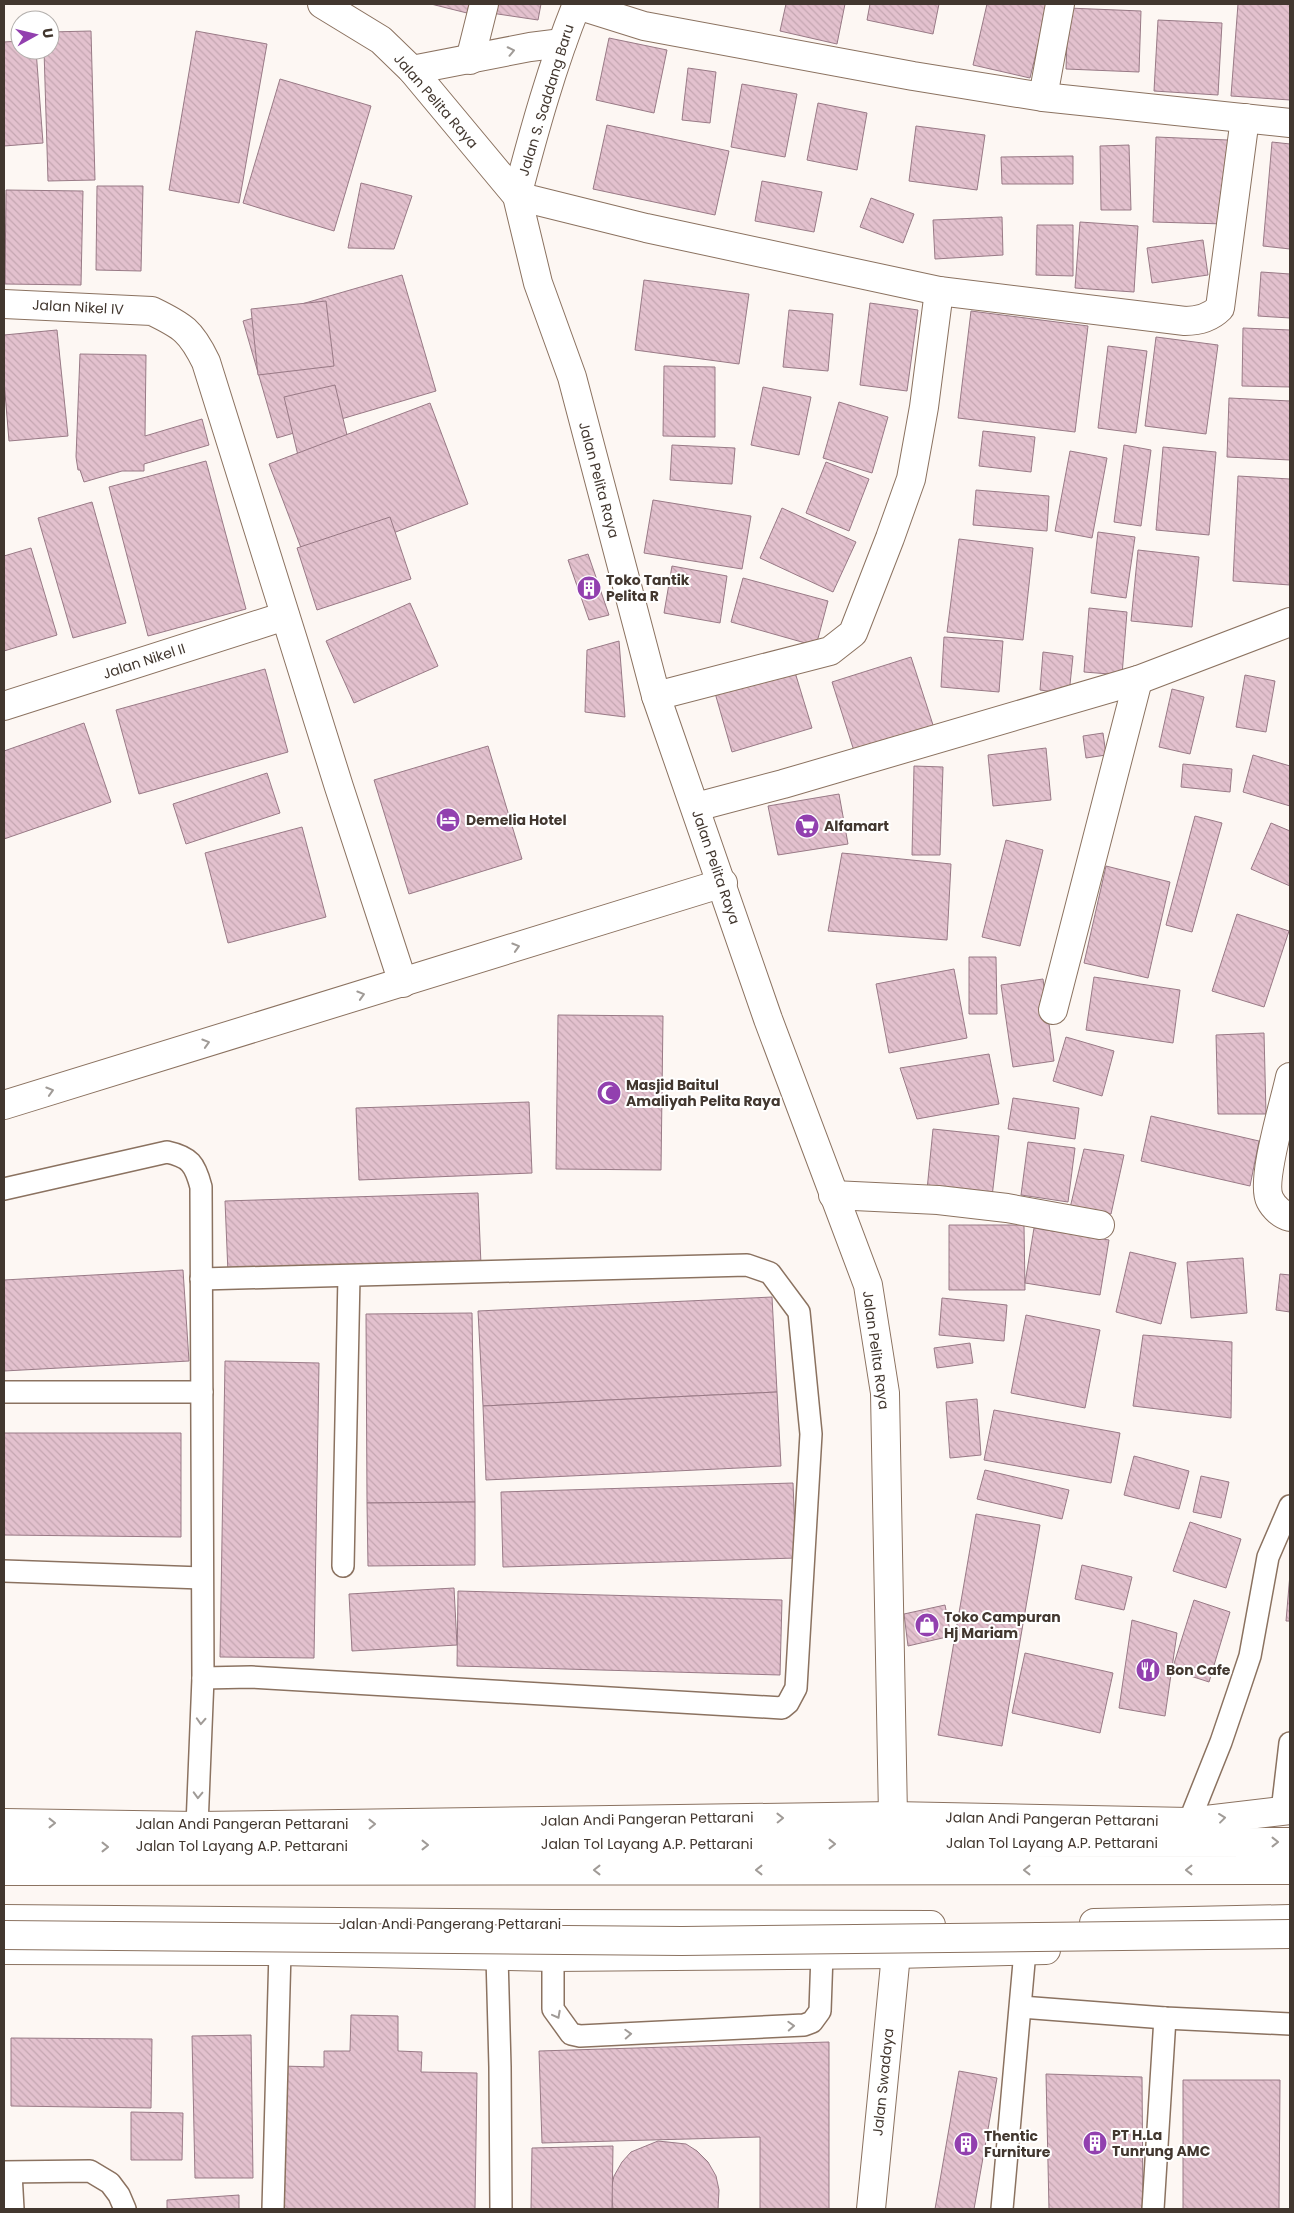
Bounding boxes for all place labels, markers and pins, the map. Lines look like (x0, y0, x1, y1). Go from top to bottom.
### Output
place label: Toko Tantik Pelita R (606, 570, 690, 606)
building icon: Toko Tantik Pelita R (576, 575, 602, 601)
hotel icon: Demelia Hotel (435, 807, 461, 833)
place label: Demelia Hotel (466, 810, 567, 830)
supermarket icon: Alfamart (794, 813, 820, 839)
place label: Alfamart (824, 816, 889, 836)
place label: Masjid Baitul Amaliyah Pelita Raya (626, 1075, 780, 1111)
mosque icon: Masjid Baitul Amaliyah Pelita Raya (596, 1080, 622, 1106)
place label: Toko Campuran Hj Mariam (944, 1607, 1061, 1643)
shop icon: Toko Campuran Hj Mariam (914, 1612, 940, 1638)
restaurant icon: Bon Cafe (1135, 1657, 1161, 1683)
place label: Bon Cafe (1166, 1660, 1231, 1680)
place label: PT H.La Tunrung AMC (1112, 2125, 1211, 2161)
place label: Thentic Furniture (984, 2126, 1051, 2162)
building icon: PT H.La Tunrung AMC (1082, 2130, 1108, 2156)
building icon: Thentic Furniture (953, 2131, 979, 2157)

